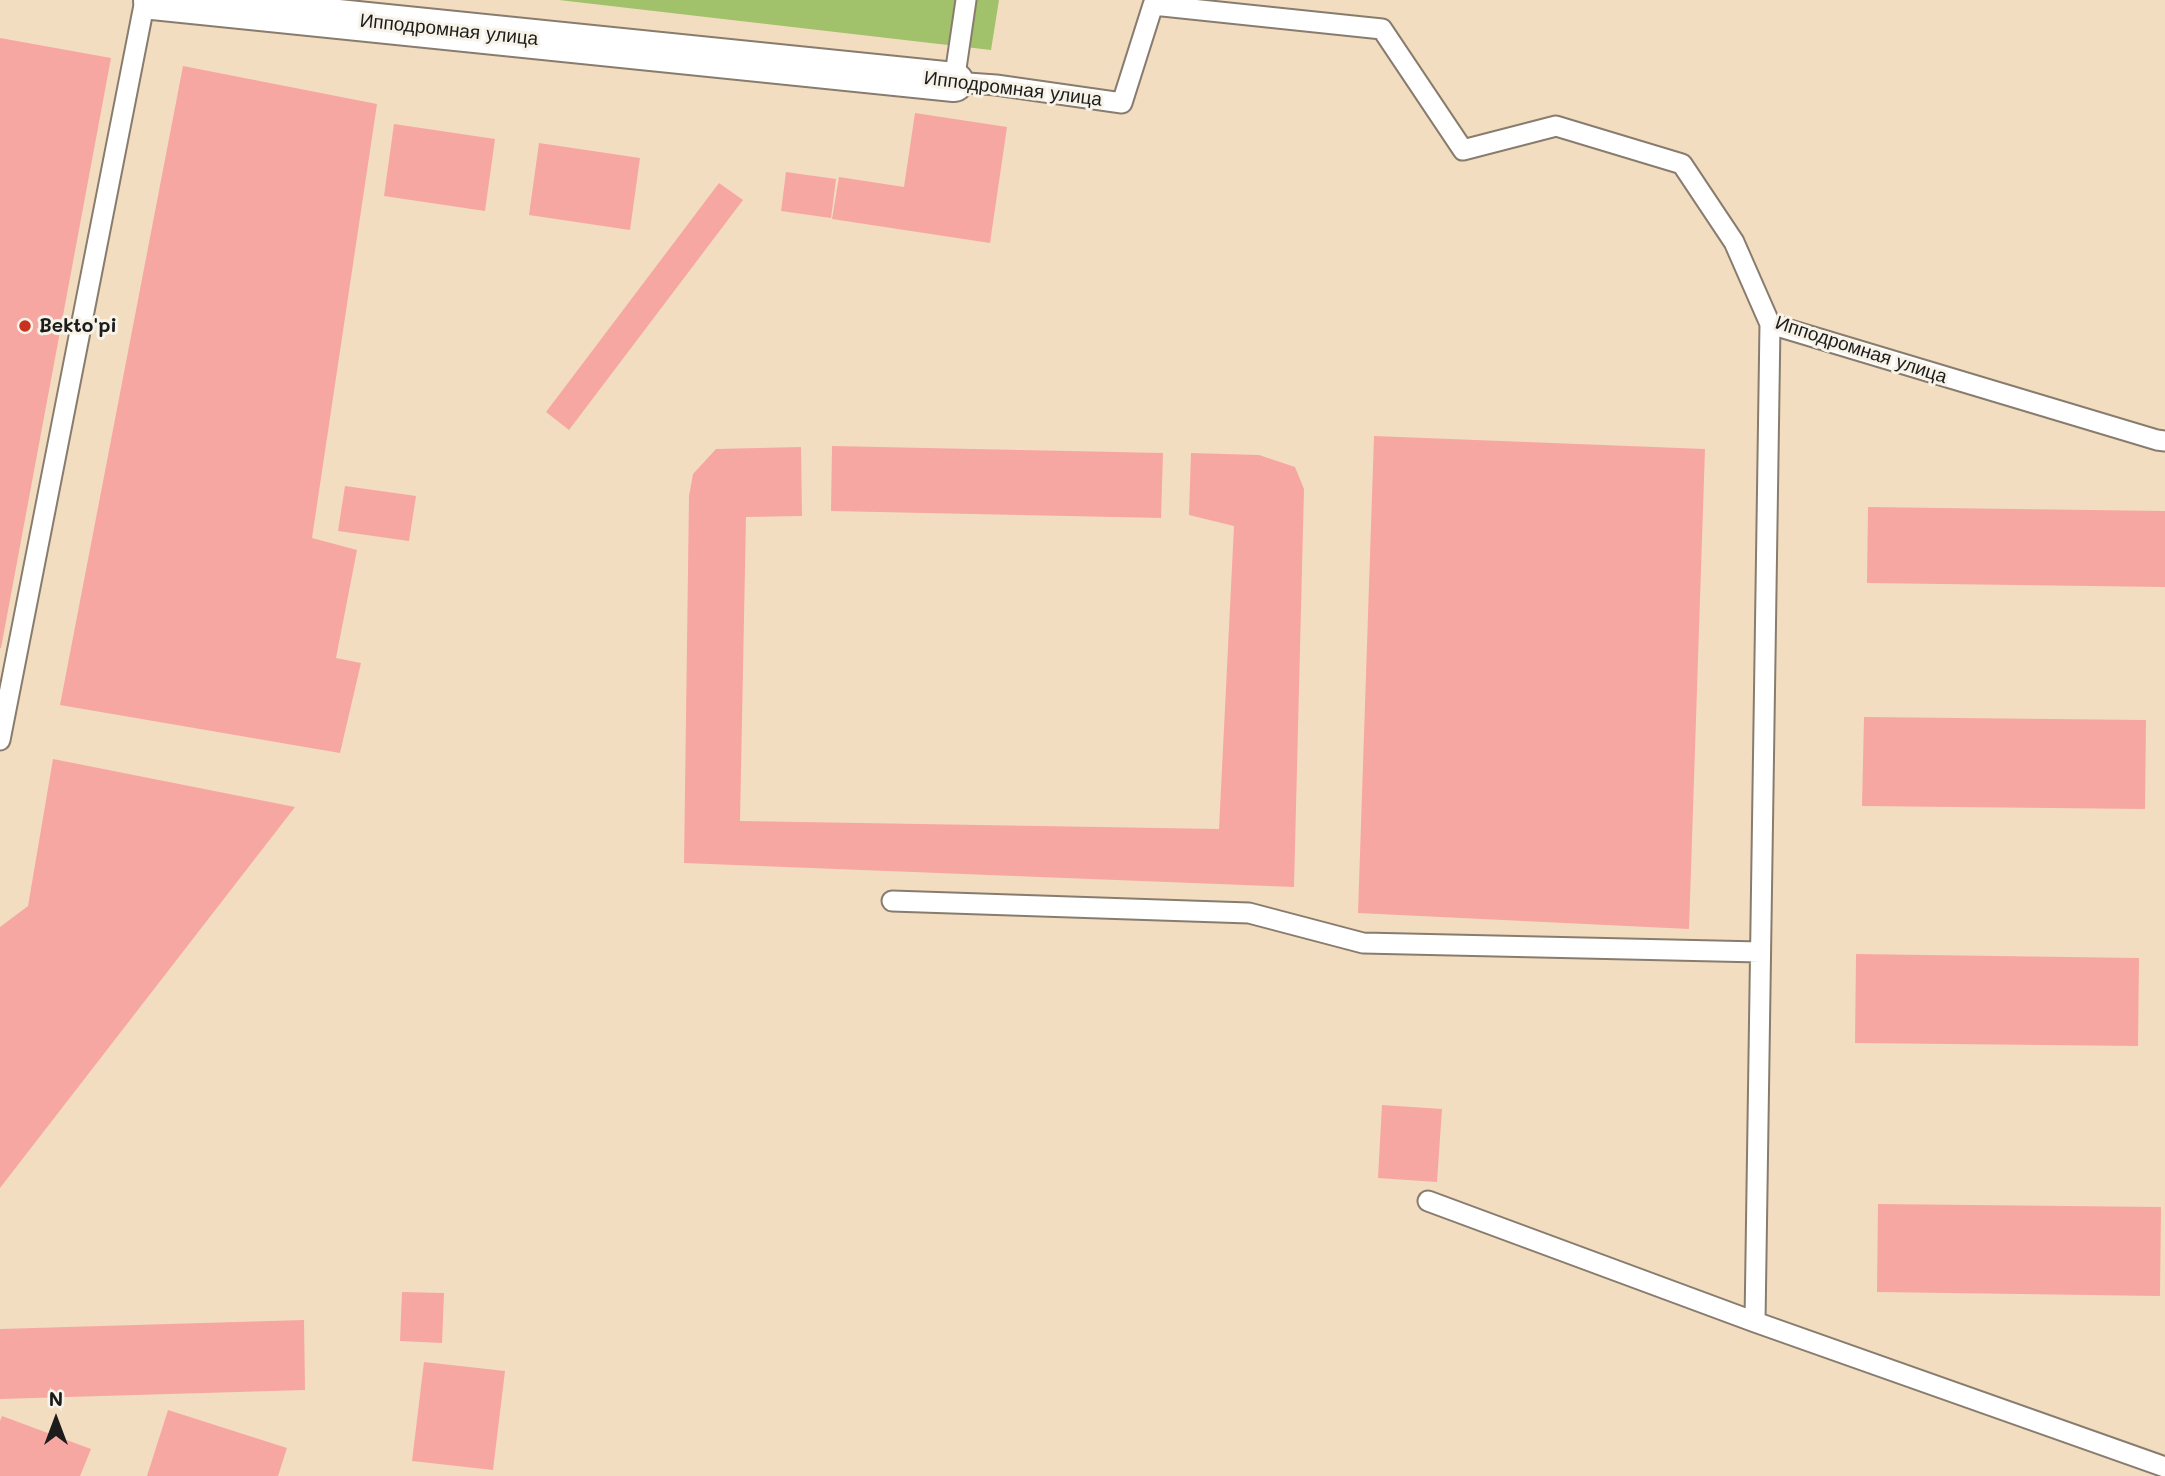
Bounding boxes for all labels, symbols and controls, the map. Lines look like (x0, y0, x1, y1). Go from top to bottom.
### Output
street label: Ипподромная улица (359, 9, 539, 51)
street label: Ипподромная улица (923, 67, 1103, 111)
street label: Ипподромная улица (1772, 311, 1950, 389)
place label: Bekto'pi (39, 315, 117, 337)
marker: Bekto'pi (17, 318, 33, 334)
north arrow (21, 1385, 91, 1455)
text: N (49, 1386, 63, 1411)

